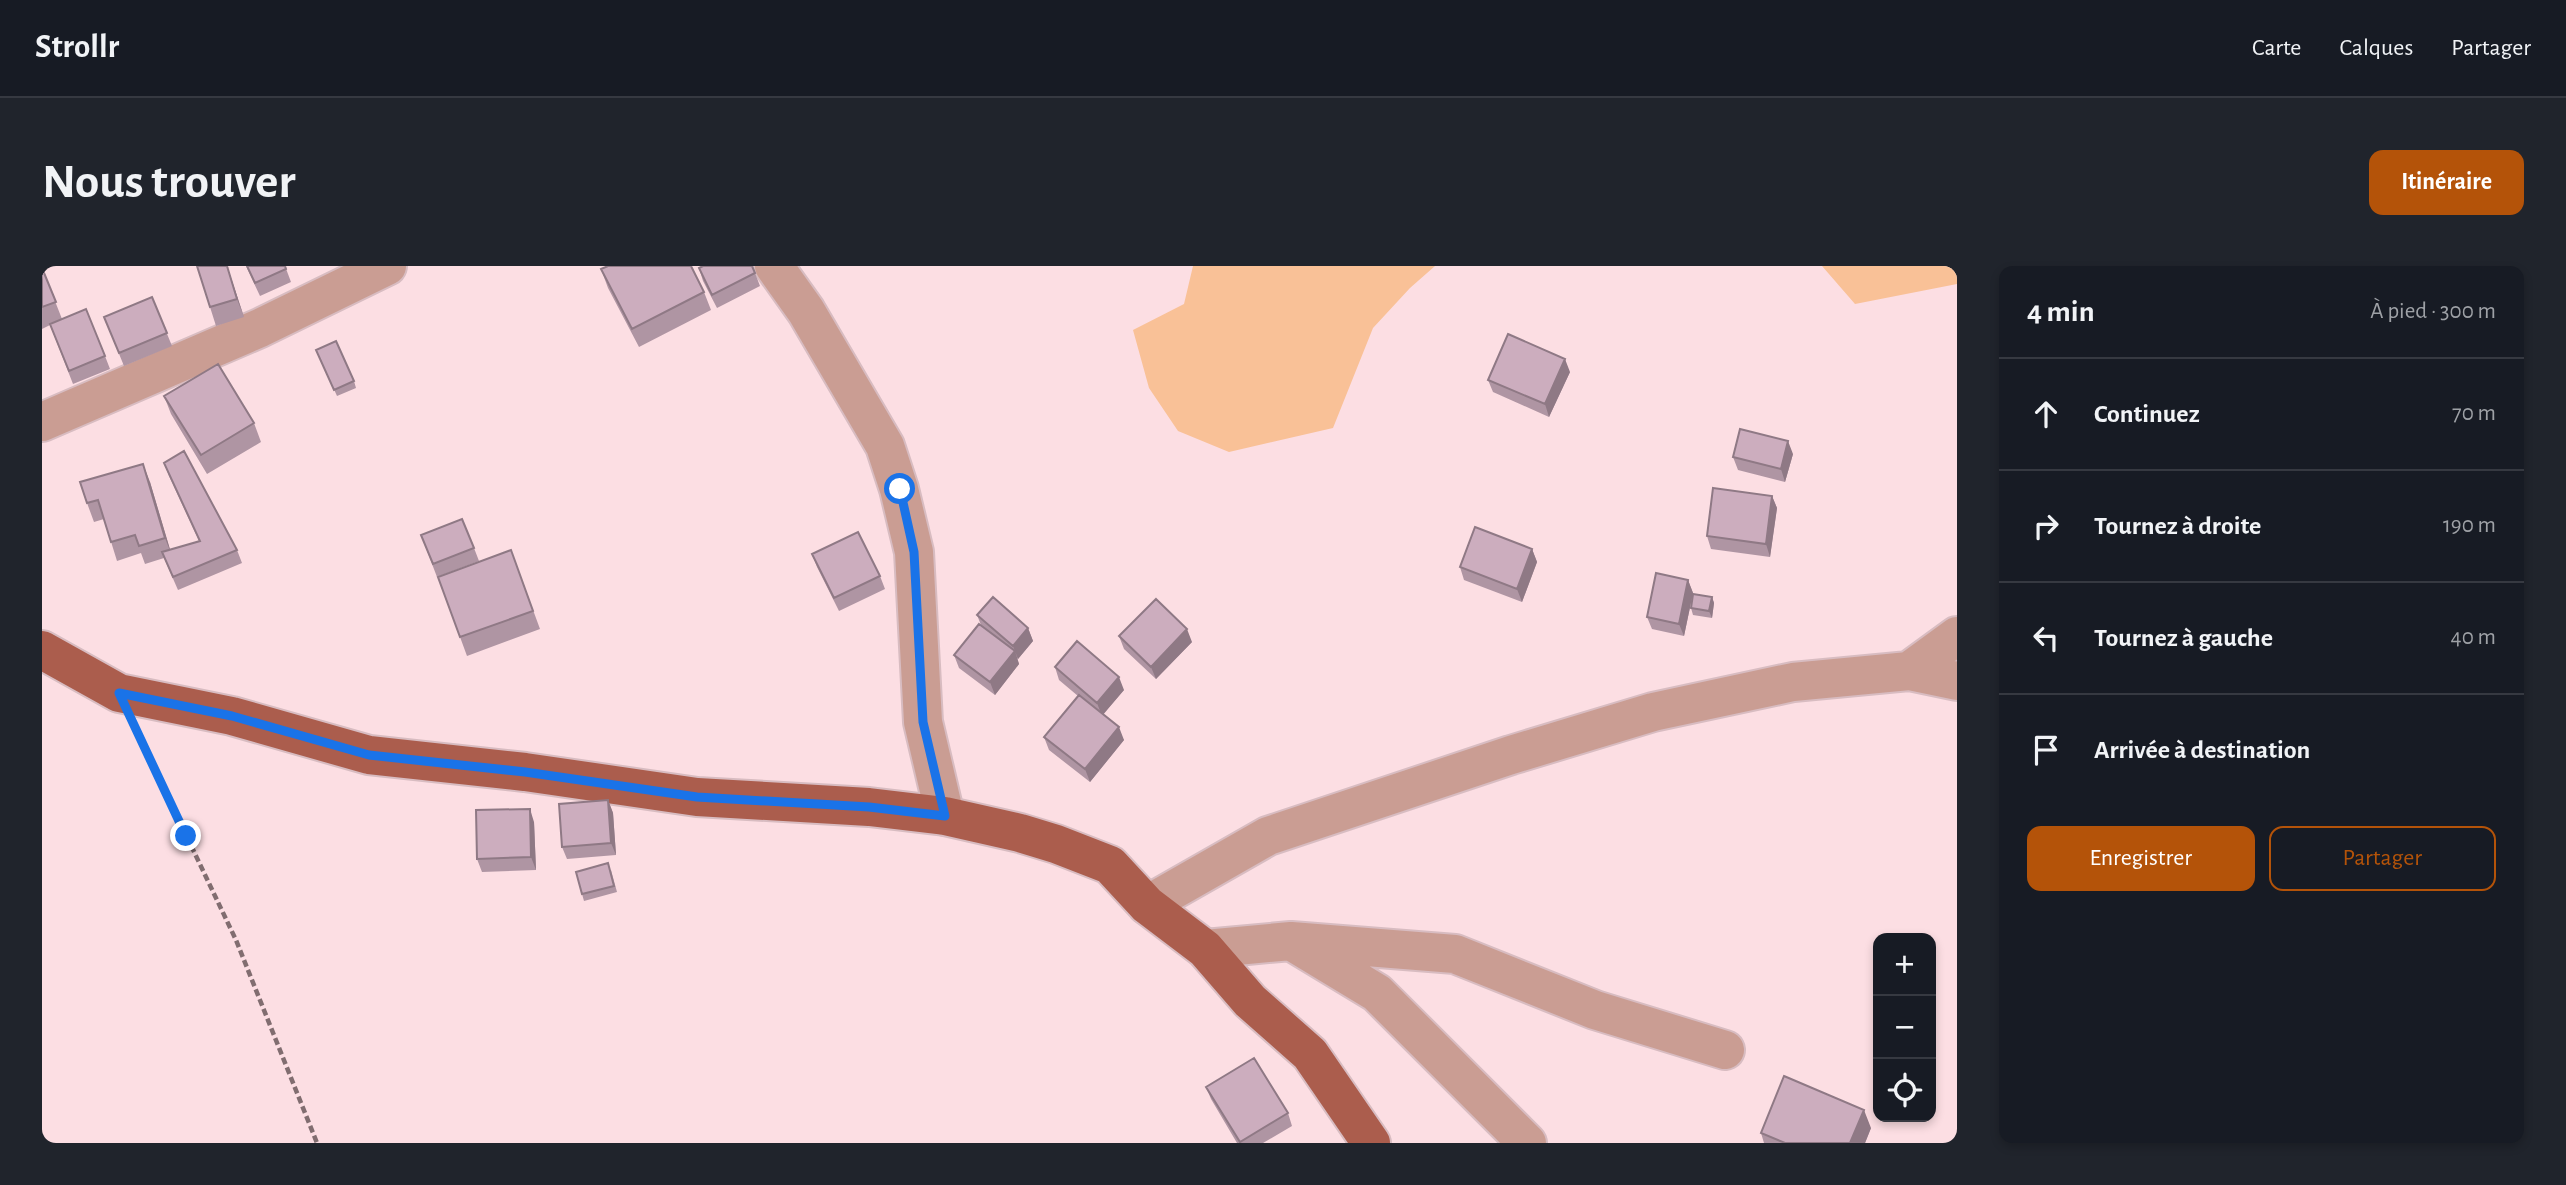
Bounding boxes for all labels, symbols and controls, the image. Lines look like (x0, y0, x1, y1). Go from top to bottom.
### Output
text: Strollr (35, 31, 119, 64)
text: Carte (2252, 36, 2301, 60)
text: Calques (2339, 36, 2413, 60)
text: Partager (2451, 36, 2531, 60)
button: Itinéraire (2369, 150, 2524, 215)
text: Nous trouver (42, 158, 296, 207)
text: 4 min (2027, 297, 2095, 327)
text: À pied · 300 m (2370, 300, 2496, 323)
icon: ahead (2027, 395, 2065, 433)
text: Continuez (2094, 401, 2200, 427)
text: 70 m (2452, 402, 2496, 425)
route start (884, 473, 915, 504)
icon: right (2027, 507, 2065, 545)
text: Tournez à droite (2094, 513, 2261, 539)
text: 190 m (2443, 514, 2496, 537)
icon: left (2027, 619, 2065, 657)
text: Tournez à gauche (2094, 625, 2273, 651)
text: 40 m (2451, 626, 2496, 649)
icon: arrive (2027, 731, 2065, 769)
text: Arrivée à destination (2094, 737, 2310, 763)
route end (170, 820, 201, 851)
button: Enregistrer (2027, 826, 2255, 891)
button: Partager (2269, 826, 2496, 891)
map controls (1873, 933, 1936, 1122)
button: + (1873, 933, 1936, 996)
button: − (1873, 996, 1936, 1059)
button: locate (1873, 1059, 1936, 1122)

